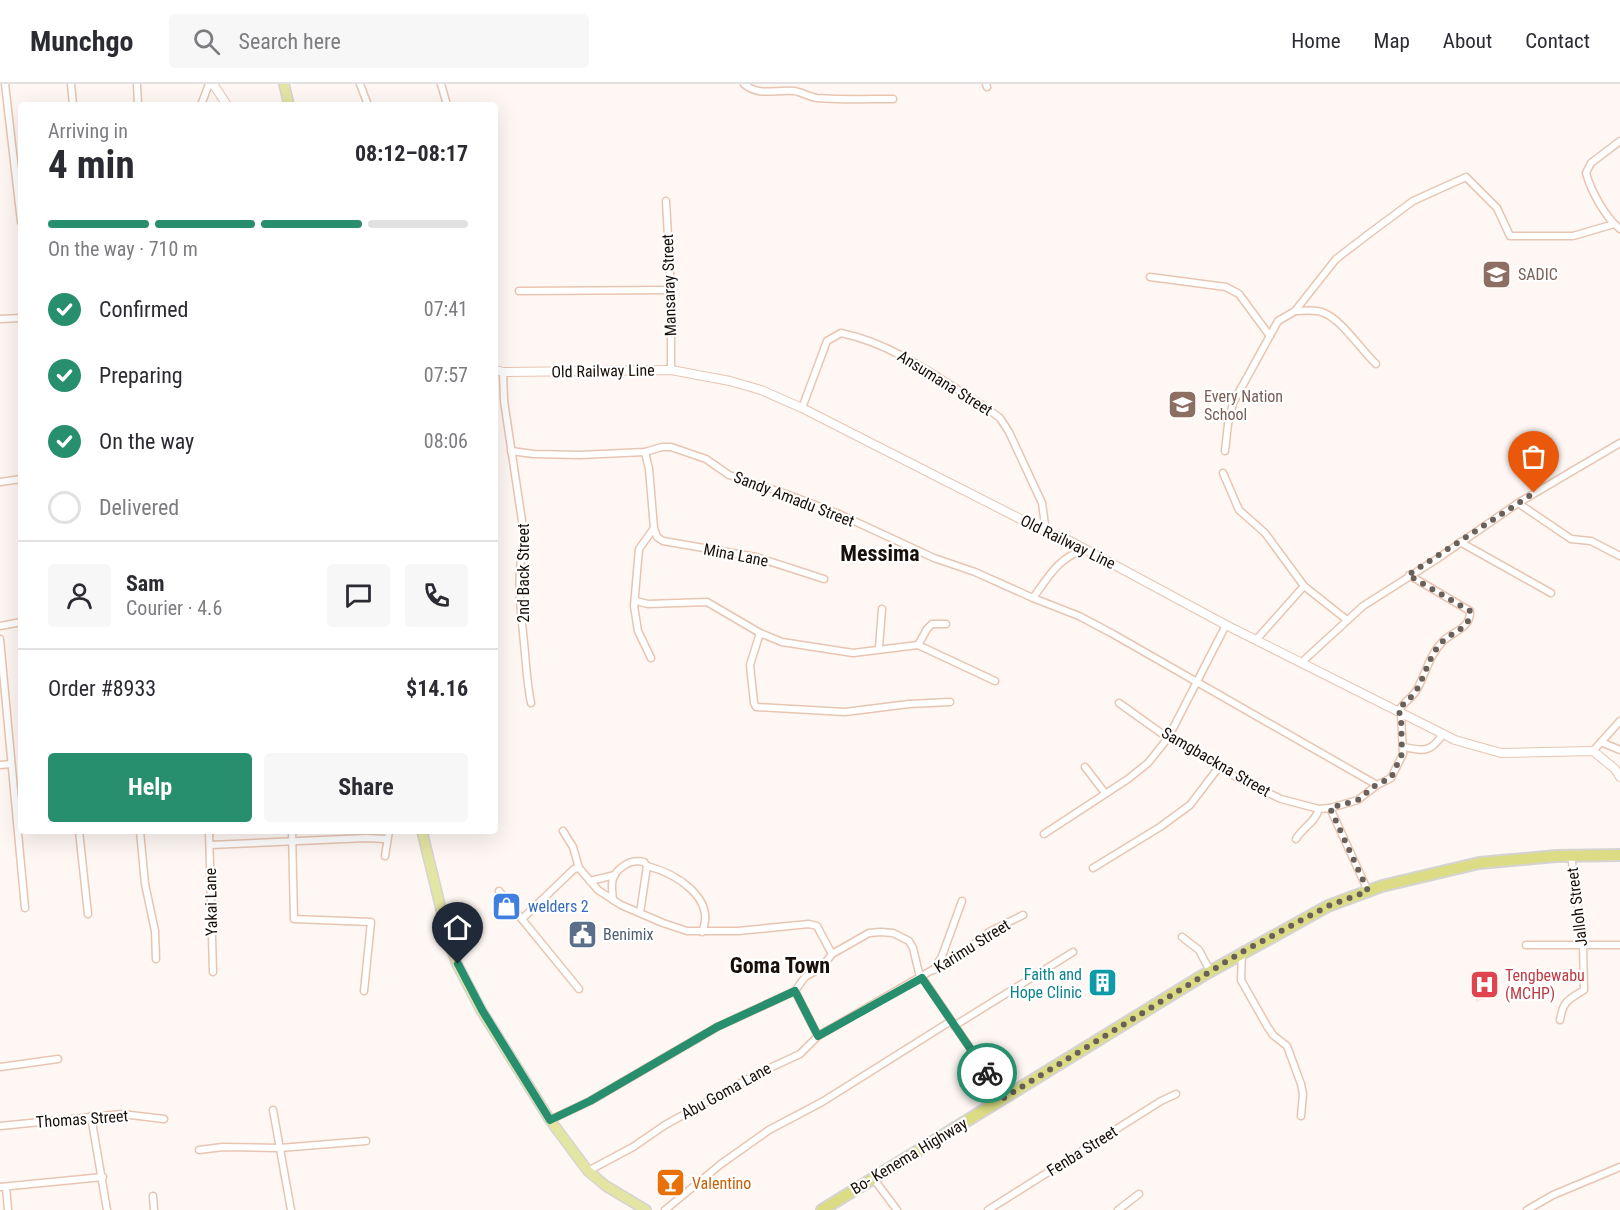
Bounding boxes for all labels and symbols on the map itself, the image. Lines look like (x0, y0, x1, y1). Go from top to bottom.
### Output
street label: Mansaray Street (658, 233, 680, 337)
school or university icon: SADIC (1481, 258, 1513, 290)
place label: SADIC (1518, 265, 1558, 284)
street label: Ansumana Street (894, 346, 996, 420)
street label: Old Railway Line (551, 361, 655, 381)
place label: Every Nation School (1204, 387, 1283, 424)
school or university icon: Every Nation School (1167, 389, 1199, 421)
pin (1508, 431, 1559, 493)
street label: Sandy Amadu Street (731, 467, 857, 531)
street label: Old Railway Line (1017, 511, 1119, 573)
street label: 2nd Back Street (514, 523, 533, 623)
street label: Mina Lane (702, 539, 770, 571)
district label: Messima (840, 541, 920, 566)
street label: Samgbackna Street (1158, 723, 1274, 801)
street label: Jalloh Street (1563, 866, 1591, 948)
street label: Yakai Lane (201, 868, 221, 936)
shop icon: welders 2 (491, 890, 523, 922)
place label: welders 2 (528, 897, 589, 916)
pin (432, 902, 483, 964)
street label: Karimu Street (931, 915, 1014, 977)
public building icon: Benimix (566, 918, 598, 950)
place label: Benimix (603, 925, 653, 944)
district label: Goma Town (730, 953, 830, 978)
place label: Faith and Hope Clinic (1010, 965, 1082, 1002)
place label: Tengbewabu (MCHP) (1505, 966, 1585, 1003)
building icon: Faith and Hope Clinic (1087, 967, 1119, 999)
hospital icon: Tengbewabu (MCHP) (1468, 968, 1500, 1000)
courier (957, 1043, 1017, 1103)
street label: Abu Goma Lane (678, 1058, 774, 1124)
street label: Thomas Street (35, 1106, 129, 1132)
street label: Bo- Kenema Highway (847, 1113, 971, 1198)
street label: Fenba Street (1043, 1122, 1121, 1180)
bar icon: Valentino (655, 1167, 687, 1199)
place label: Valentino (692, 1174, 751, 1193)

